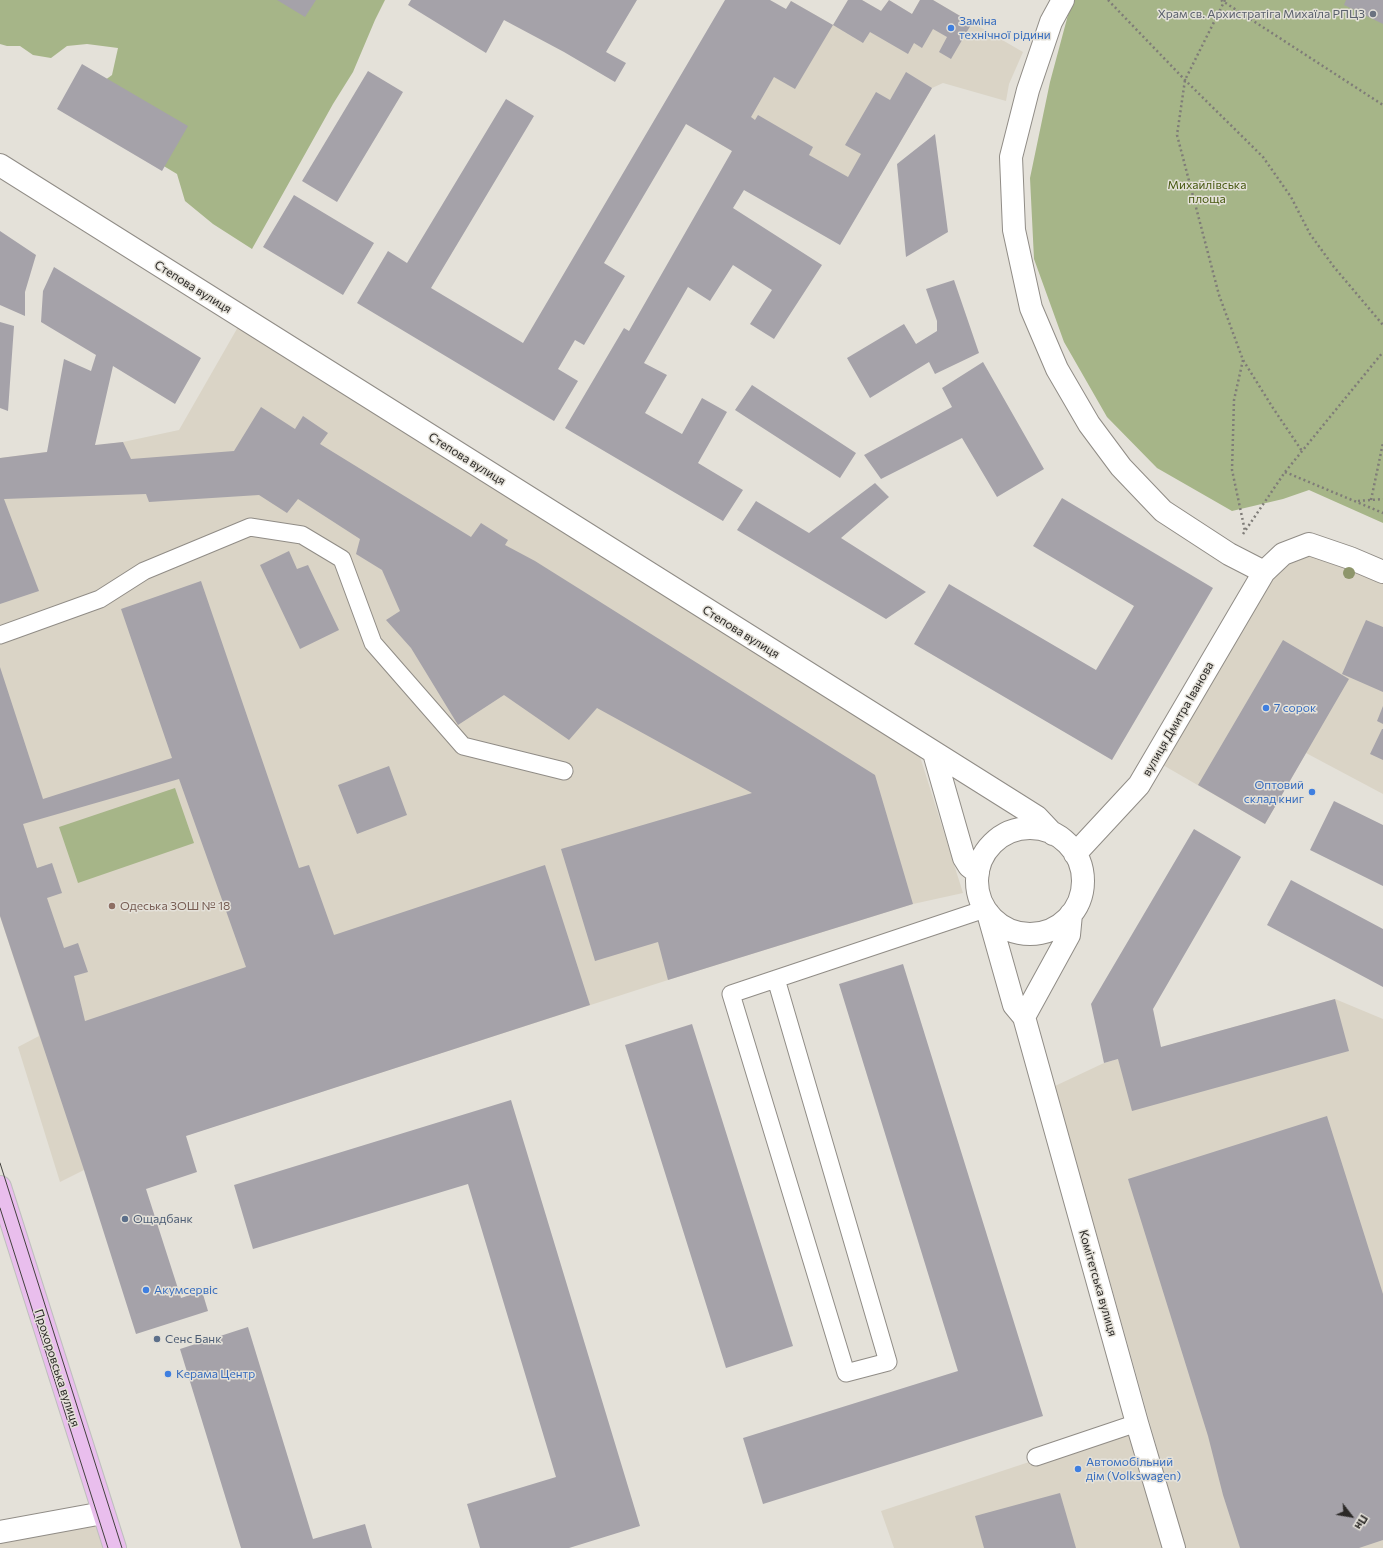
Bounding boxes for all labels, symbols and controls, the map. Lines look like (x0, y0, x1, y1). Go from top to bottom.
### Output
place label: Храм св. Архистратіга Михаїла РПЦЗ (1158, 7, 1365, 21)
marker: Храм св. Архистратіга Михаїла РПЦЗ (1368, 9, 1378, 19)
place label: Заміна технічної рідини (959, 14, 1051, 42)
marker: Заміна технічної рідини (946, 23, 956, 33)
park label: Михайлівська площа (1168, 178, 1246, 206)
street label: Степова вулиця (152, 258, 234, 316)
street label: Степова вулиця (426, 430, 508, 488)
street label: Степова вулиця (700, 603, 782, 661)
street label: вулиця Дмитра Іванова (1139, 659, 1217, 779)
place label: 7 сорок (1274, 701, 1316, 715)
marker: 7 сорок (1261, 703, 1271, 713)
place label: Оптовий склад книг (1244, 778, 1304, 806)
marker: Оптовий склад книг (1307, 787, 1317, 797)
place label: Одеська ЗОШ № 18 (120, 899, 230, 913)
marker: Одеська ЗОШ № 18 (107, 901, 117, 911)
place label: Ощадбанк (133, 1212, 193, 1226)
marker: Ощадбанк (120, 1214, 130, 1224)
street label: Комітетська вулиця (1076, 1228, 1120, 1338)
place label: Акумсервіс (154, 1283, 218, 1297)
marker: Акумсервіс (141, 1285, 151, 1295)
street label: Прохоровська вулиця (31, 1307, 83, 1429)
place label: Сенс Банк (165, 1332, 222, 1346)
marker: Сенс Банк (152, 1334, 162, 1344)
place label: Керама Центр (176, 1367, 255, 1381)
marker: Керама Центр (163, 1369, 173, 1379)
place label: Автомобільний дім (Volkswagen) (1086, 1455, 1181, 1483)
marker: Автомобільний дім (Volkswagen) (1073, 1464, 1083, 1474)
north arrow (1331, 1496, 1371, 1536)
text: Пн (1352, 1513, 1371, 1532)

